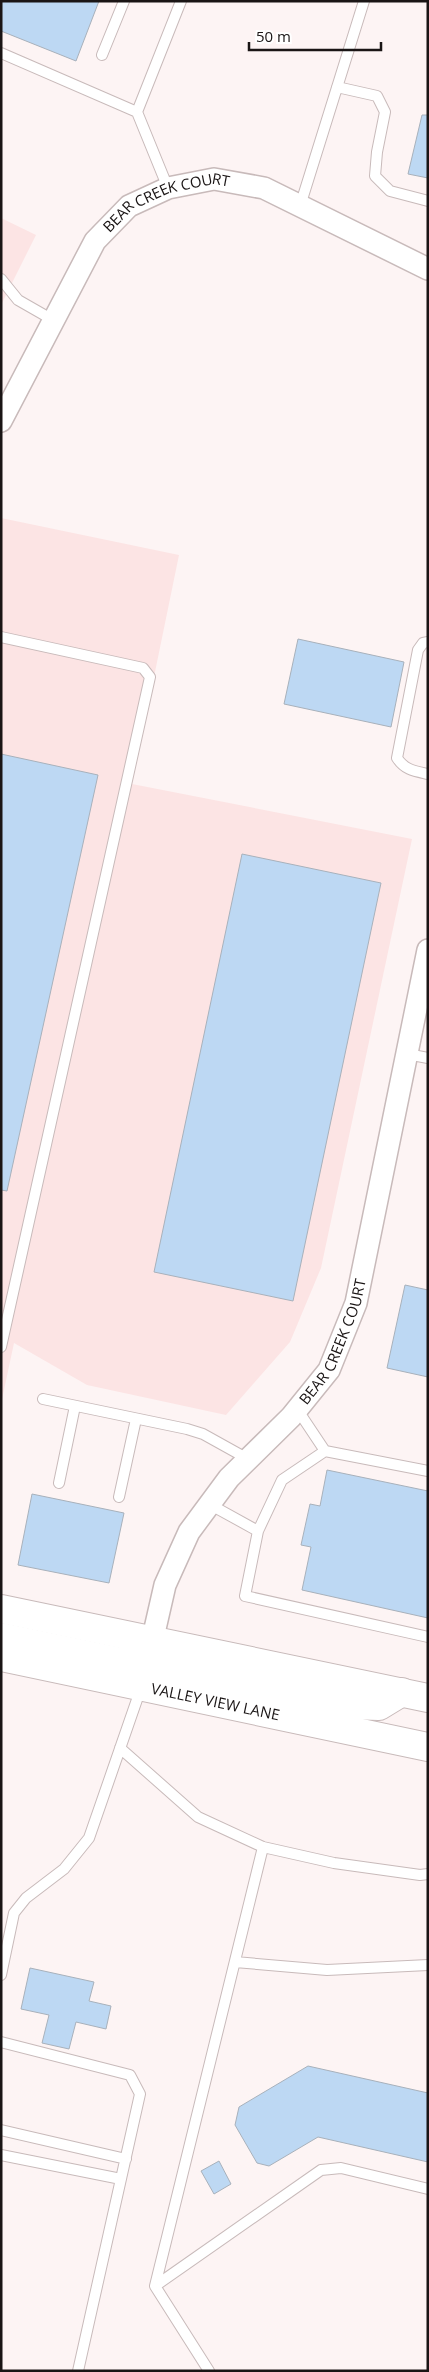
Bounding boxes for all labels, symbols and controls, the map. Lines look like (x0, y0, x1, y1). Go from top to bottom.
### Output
scale bar (249, 20, 382, 52)
text: 50 m (256, 26, 291, 46)
street label: BEAR CREEK COURT (98, 168, 232, 236)
street label: BEAR CREEK COURT (294, 1276, 370, 1408)
street label: VALLEY VIEW LANE (149, 1678, 282, 1724)

